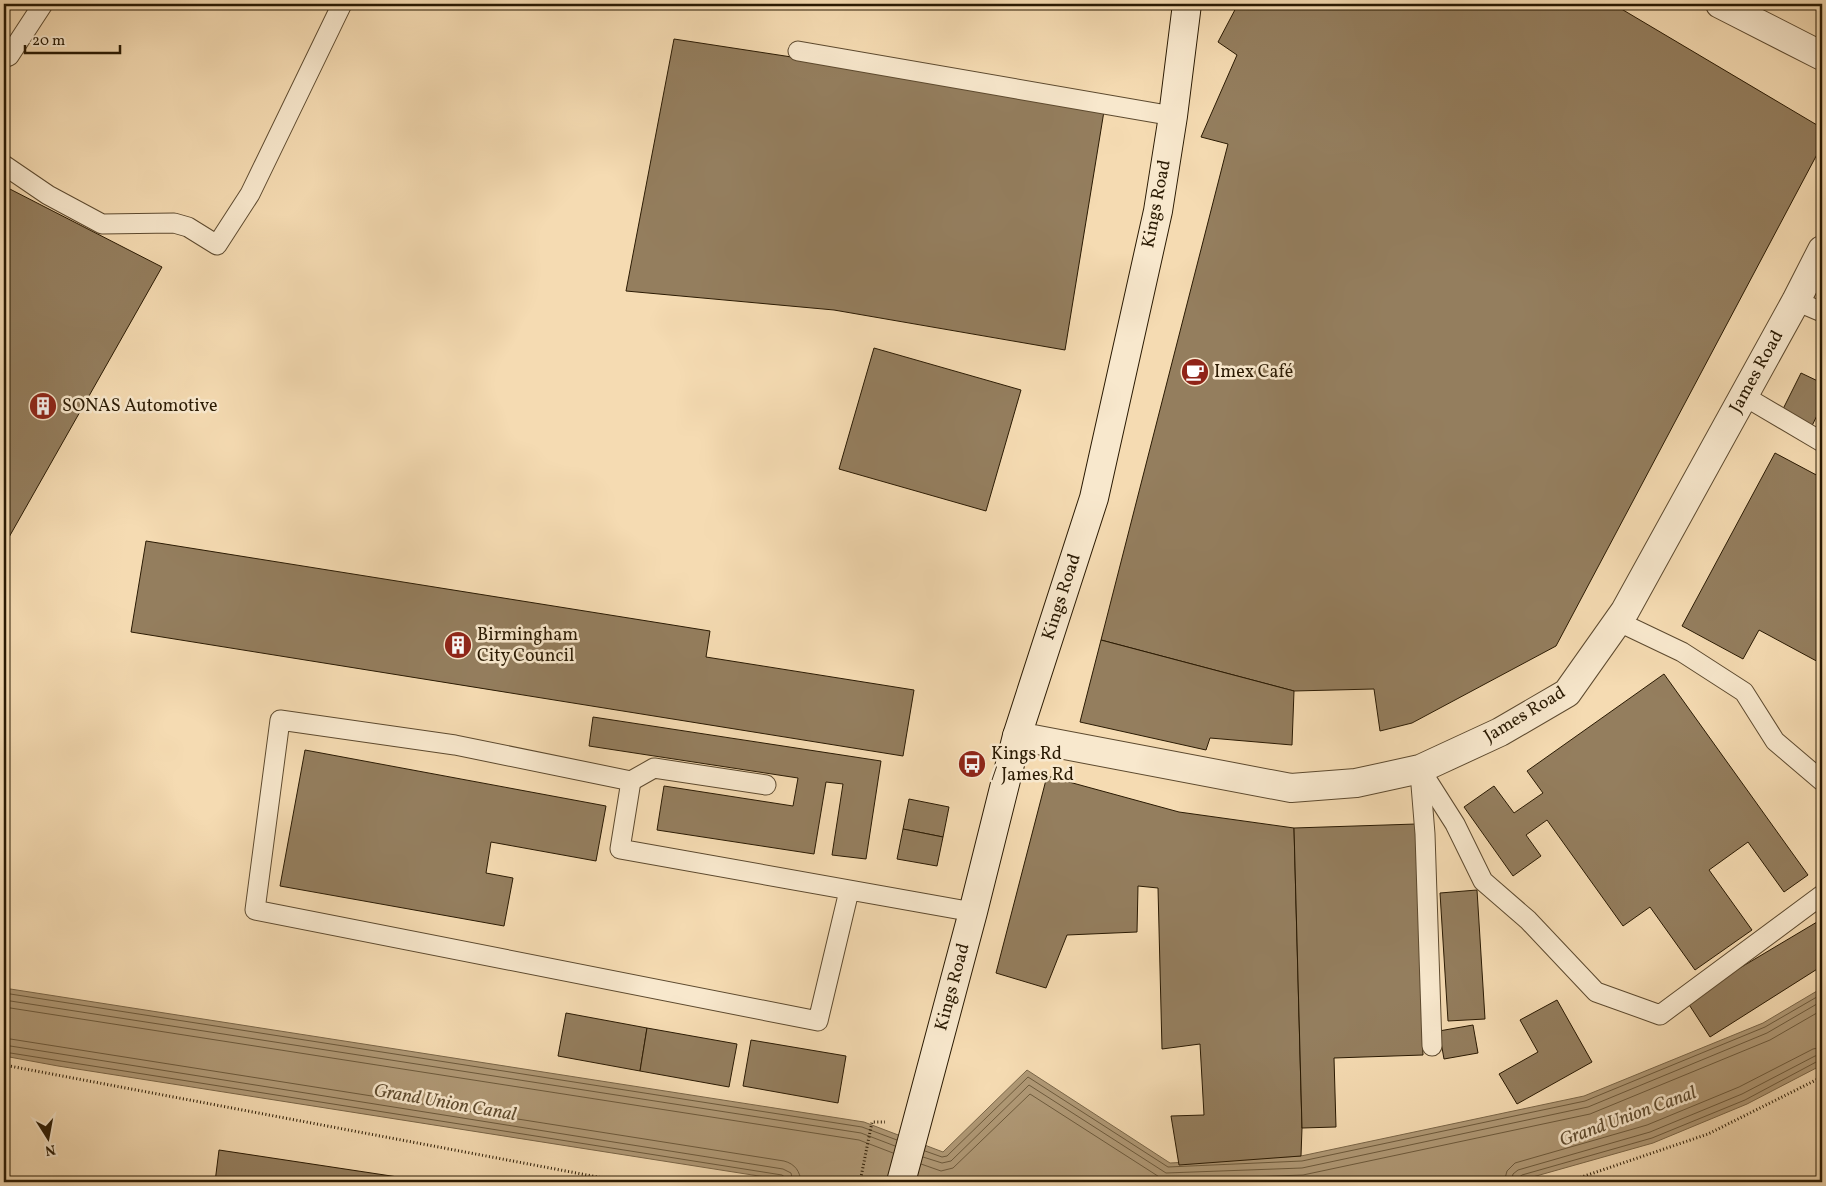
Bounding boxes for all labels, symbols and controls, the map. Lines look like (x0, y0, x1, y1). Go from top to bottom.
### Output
scale bar (25, 22, 120, 54)
text: 20 m (32, 31, 65, 52)
street label: Kings Road (1136, 158, 1178, 250)
street label: James Road (1724, 326, 1790, 418)
cafe icon: Imex Café (1180, 357, 1210, 387)
place label: Imex Café (1214, 360, 1293, 385)
building icon: SONAS Automotive (28, 391, 58, 421)
place label: SONAS Automotive (62, 394, 218, 419)
street label: Kings Road (1036, 551, 1088, 643)
place label: Birmingham City Council (477, 623, 578, 669)
building icon: Birmingham City Council (443, 630, 473, 660)
street label: James Road (1479, 681, 1571, 749)
place label: Kings Rd / James Rd (991, 742, 1074, 788)
bus stop icon: Kings Rd / James Rd (957, 749, 987, 779)
street label: Kings Road (929, 941, 977, 1033)
water label: Grand Union Canal (372, 1078, 519, 1128)
water label: Grand Union Canal (1556, 1080, 1700, 1154)
north arrow (22, 1114, 72, 1164)
text: N (43, 1139, 57, 1160)

